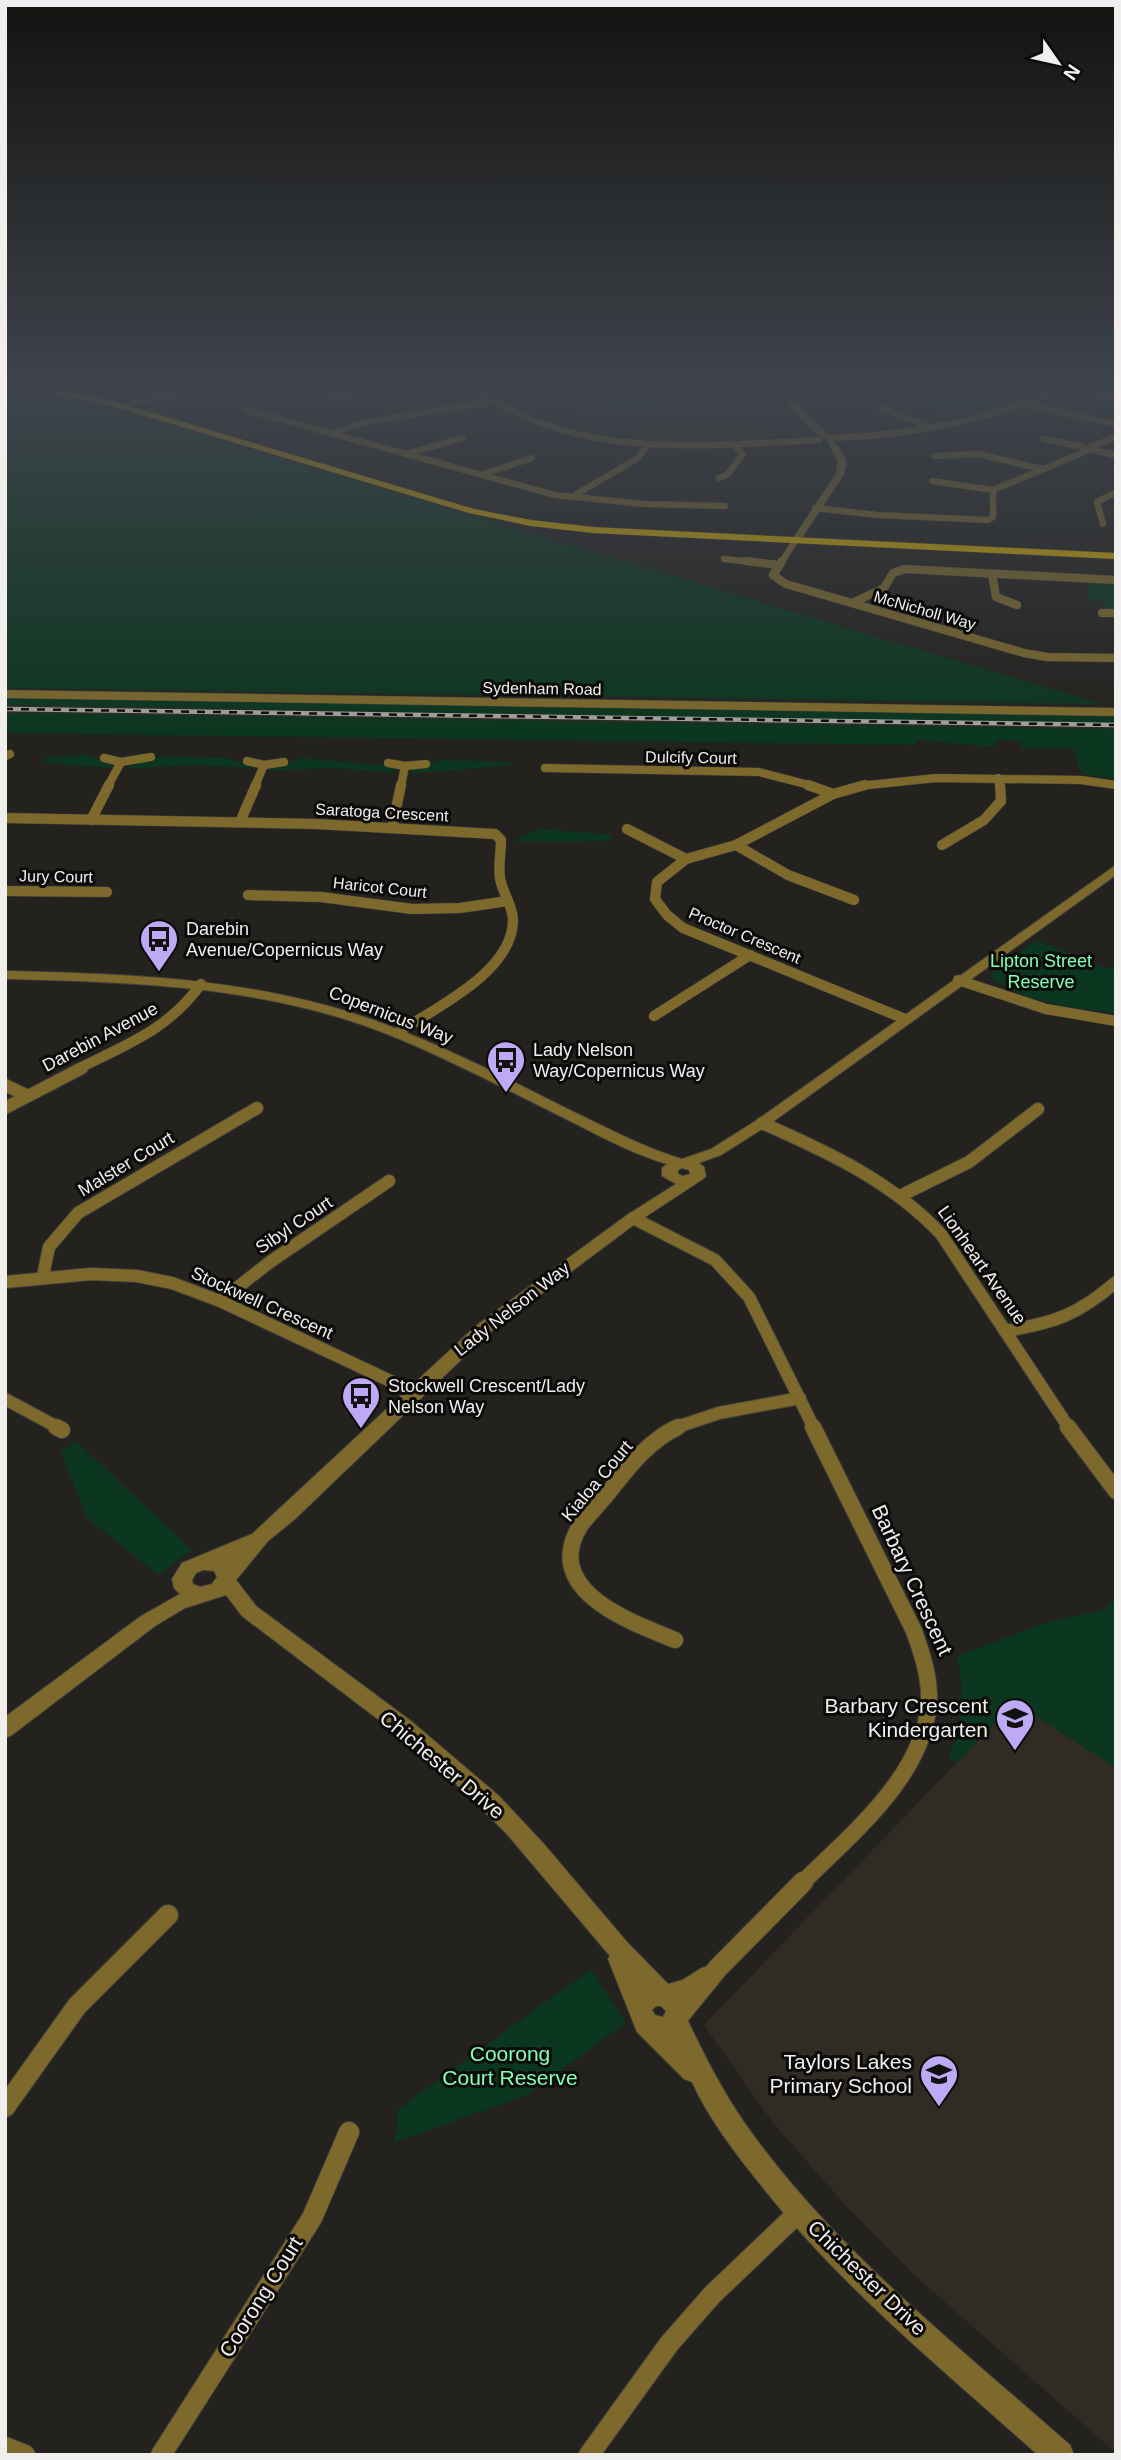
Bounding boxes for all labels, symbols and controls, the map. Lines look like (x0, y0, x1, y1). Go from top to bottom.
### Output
north arrow (1023, 28, 1093, 98)
text: N (1059, 61, 1084, 84)
street label: McNicholl Way (872, 588, 978, 633)
street label: Sydenham Road (482, 679, 602, 698)
street label: Dulcify Court (645, 748, 737, 767)
street label: Saratoga Crescent (315, 801, 450, 825)
street label: Jury Court (19, 867, 94, 886)
street label: Haricot Court (332, 874, 428, 901)
street label: Proctor Crescent (686, 904, 804, 967)
bus stop icon: Darebin Avenue/Copernicus Way (138, 918, 180, 973)
place label: Darebin Avenue/Copernicus Way (186, 919, 383, 960)
park label: Lipton Street Reserve (990, 951, 1092, 992)
street label: Copernicus Way (326, 982, 456, 1048)
street label: Darebin Avenue (39, 998, 161, 1076)
bus stop icon: Lady Nelson Way/Copernicus Way (485, 1039, 527, 1094)
place label: Lady Nelson Way/Copernicus Way (533, 1040, 705, 1081)
street label: Malster Court (75, 1128, 177, 1200)
street label: Sibyl Court (252, 1192, 336, 1258)
street label: Lionheart Avenue (934, 1202, 1030, 1328)
street label: Lady Nelson Way (451, 1258, 573, 1360)
street label: Stockwell Crescent (188, 1263, 336, 1343)
bus stop icon: Stockwell Crescent/Lady Nelson Way (340, 1375, 382, 1430)
place label: Stockwell Crescent/Lady Nelson Way (388, 1376, 585, 1417)
street label: Kialoa Court (558, 1437, 636, 1525)
street label: Barbary Crescent (868, 1501, 957, 1659)
place label: Barbary Crescent Kindergarten (825, 1694, 988, 1741)
school or university icon: Barbary Crescent Kindergarten (994, 1697, 1036, 1752)
street label: Chichester Drive (375, 1706, 509, 1823)
park label: Coorong Court Reserve (442, 2042, 578, 2089)
place label: Taylors Lakes Primary School (770, 2050, 912, 2097)
school or university icon: Taylors Lakes Primary School (918, 2053, 960, 2108)
street label: Chichester Drive (804, 2215, 931, 2340)
street label: Coorong Court (214, 2232, 307, 2361)

